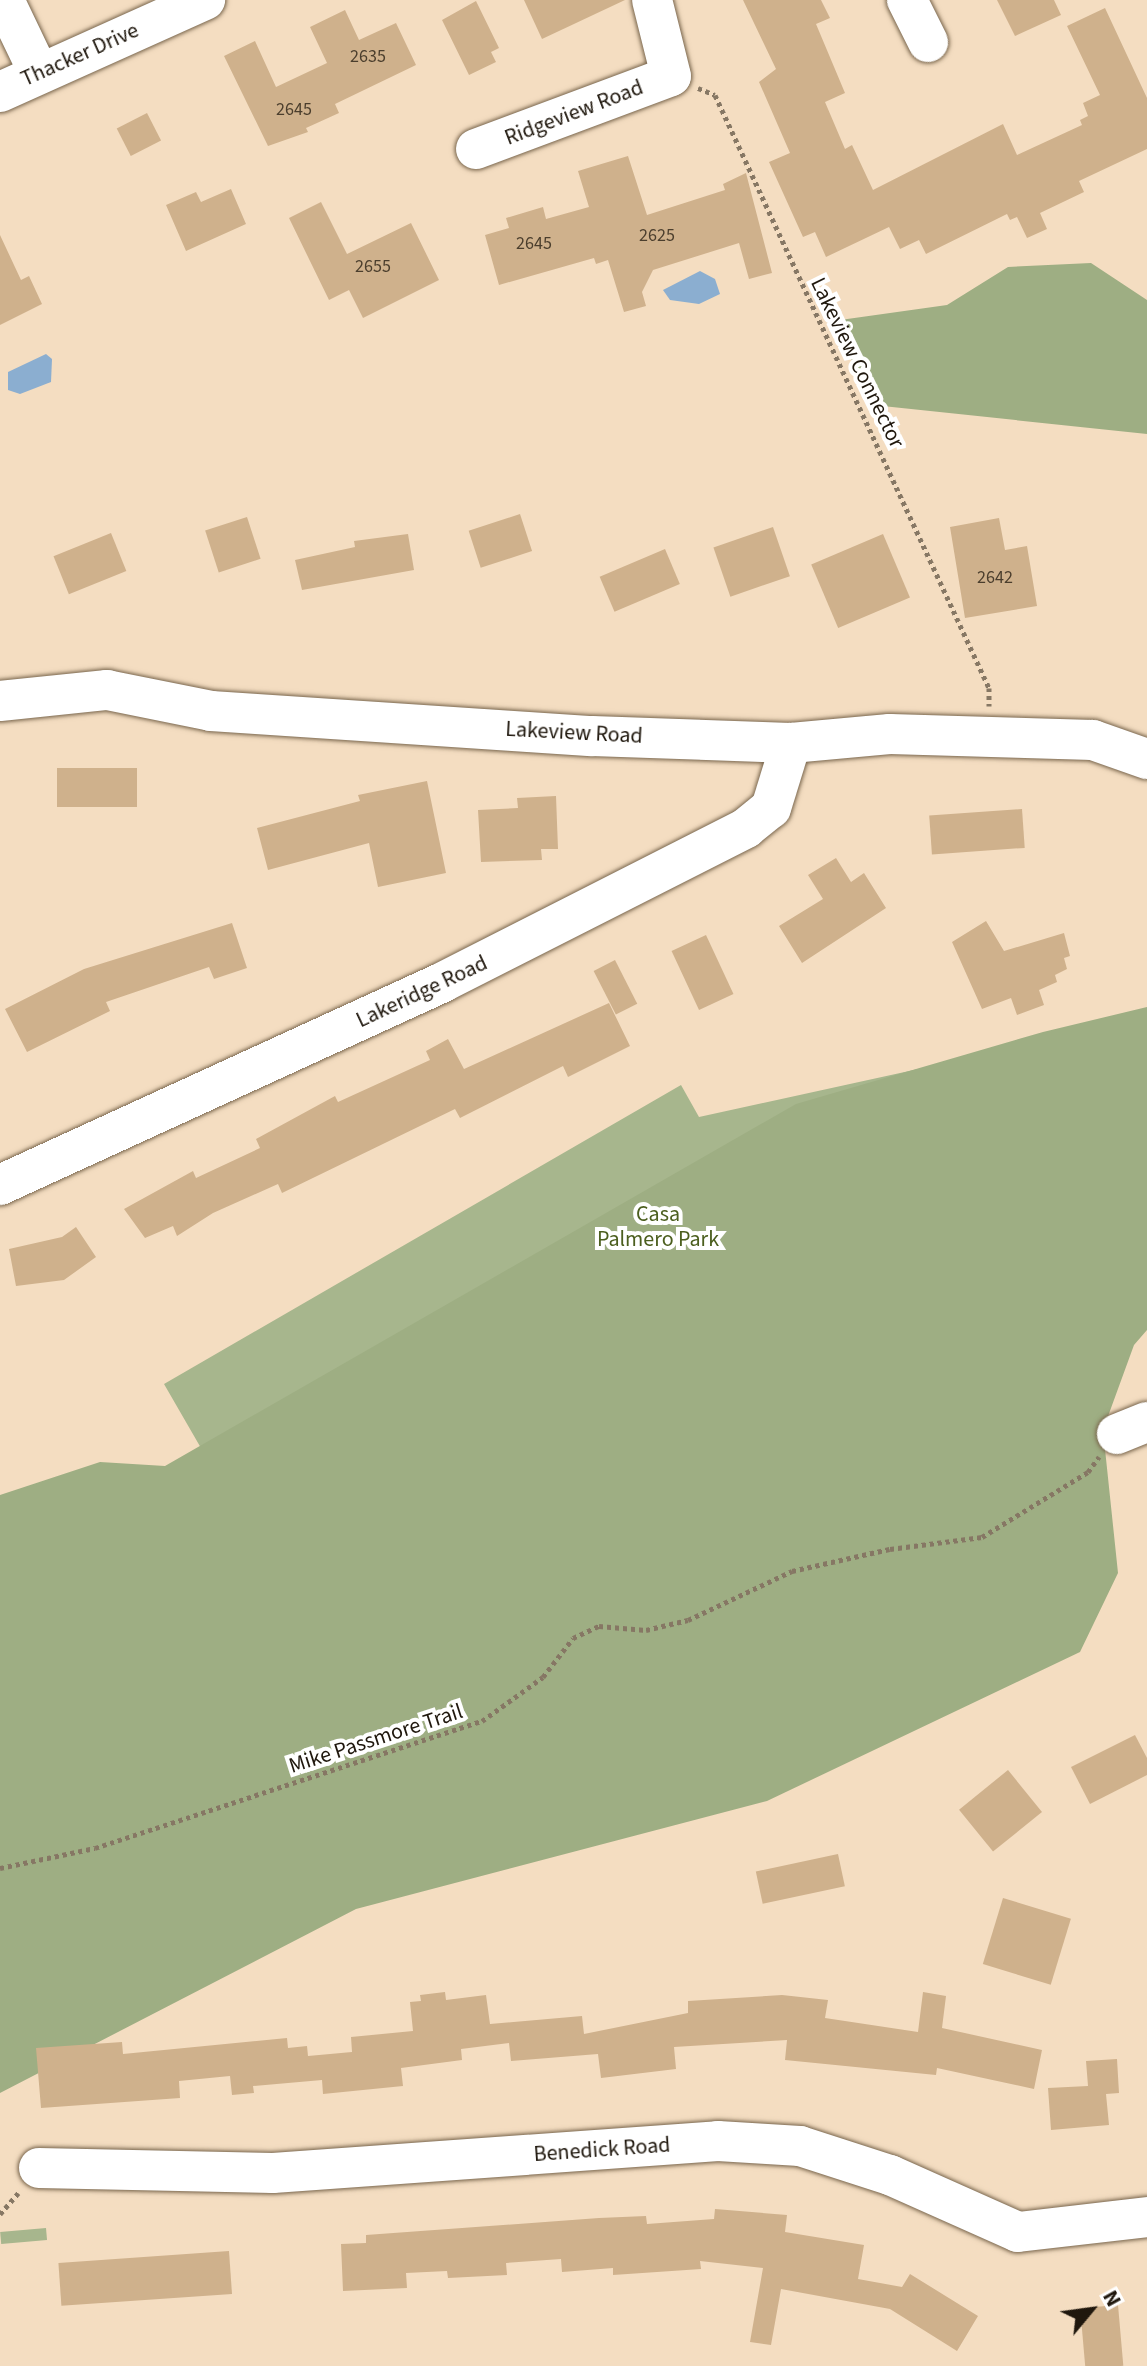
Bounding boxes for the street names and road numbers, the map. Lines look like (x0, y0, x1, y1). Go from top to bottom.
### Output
street label: Thacker Drive (17, 17, 143, 93)
street label: Ridgeview Road (501, 74, 647, 152)
street label: Lakeview Connector (804, 274, 910, 452)
street label: Lakeview Road (505, 716, 643, 750)
street label: Lakeridge Road (352, 950, 492, 1034)
street label: Mike Passmore Trail (286, 1698, 466, 1780)
street label: Benedick Road (533, 2132, 671, 2168)

